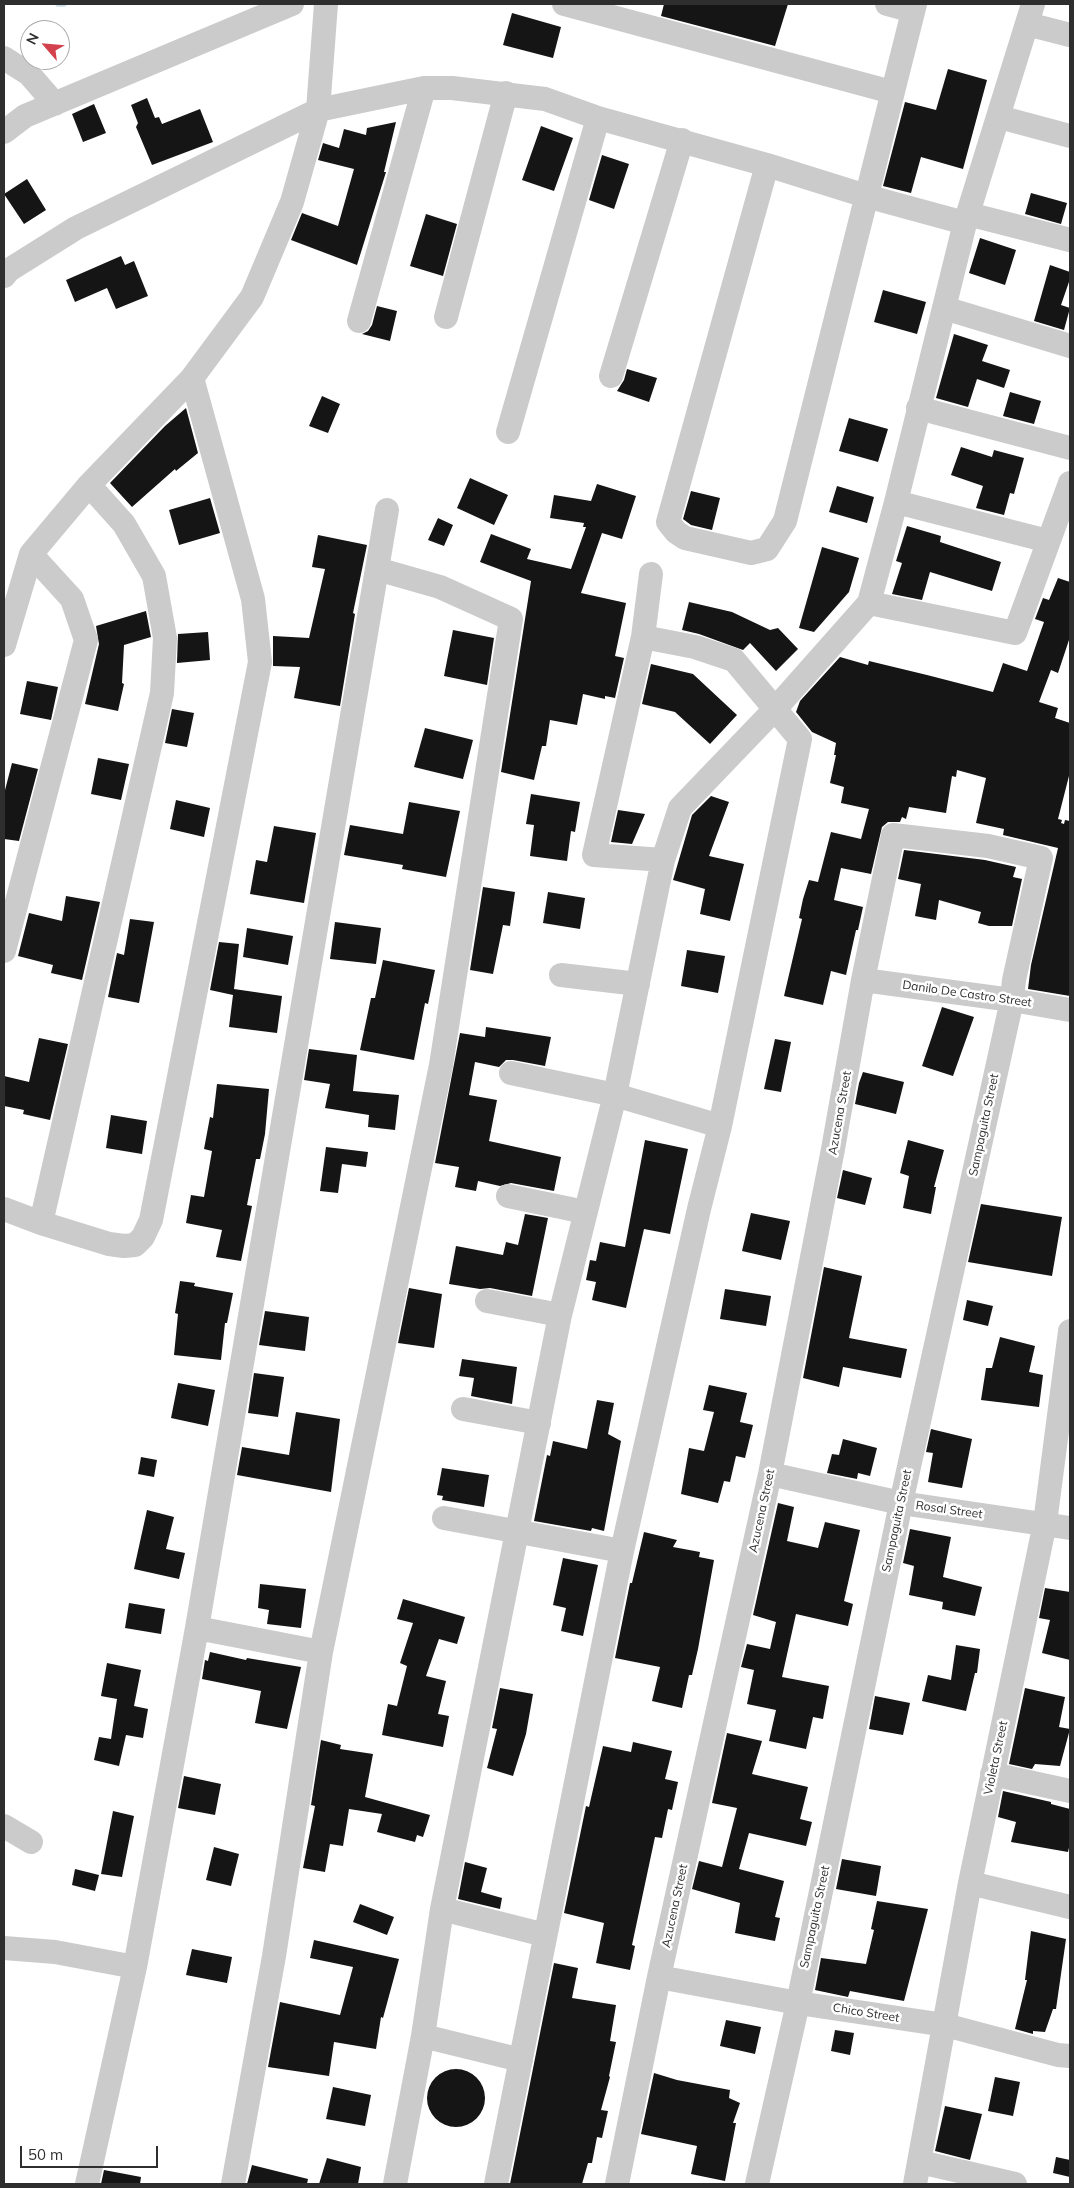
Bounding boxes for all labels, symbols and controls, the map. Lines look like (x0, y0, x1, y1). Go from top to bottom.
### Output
north arrow (20, 20, 70, 70)
text: N (22, 30, 43, 47)
street label: Danilo De Castro Street (901, 978, 1033, 1010)
street label: Azucena Street (826, 1070, 854, 1156)
street label: Sampaguita Street (966, 1072, 1002, 1178)
street label: Azucena Street (746, 1468, 778, 1554)
street label: Sampaguita Street (879, 1468, 915, 1574)
street label: Rosal Street (915, 1498, 983, 1522)
street label: Violeta Street (981, 1720, 1011, 1796)
street label: Azucena Street (659, 1863, 691, 1949)
street label: Sampaguita Street (797, 1864, 833, 1970)
street label: Chico Street (832, 2001, 900, 2025)
scale bar (22, 2136, 160, 2168)
text: 50 m (28, 2145, 63, 2164)

